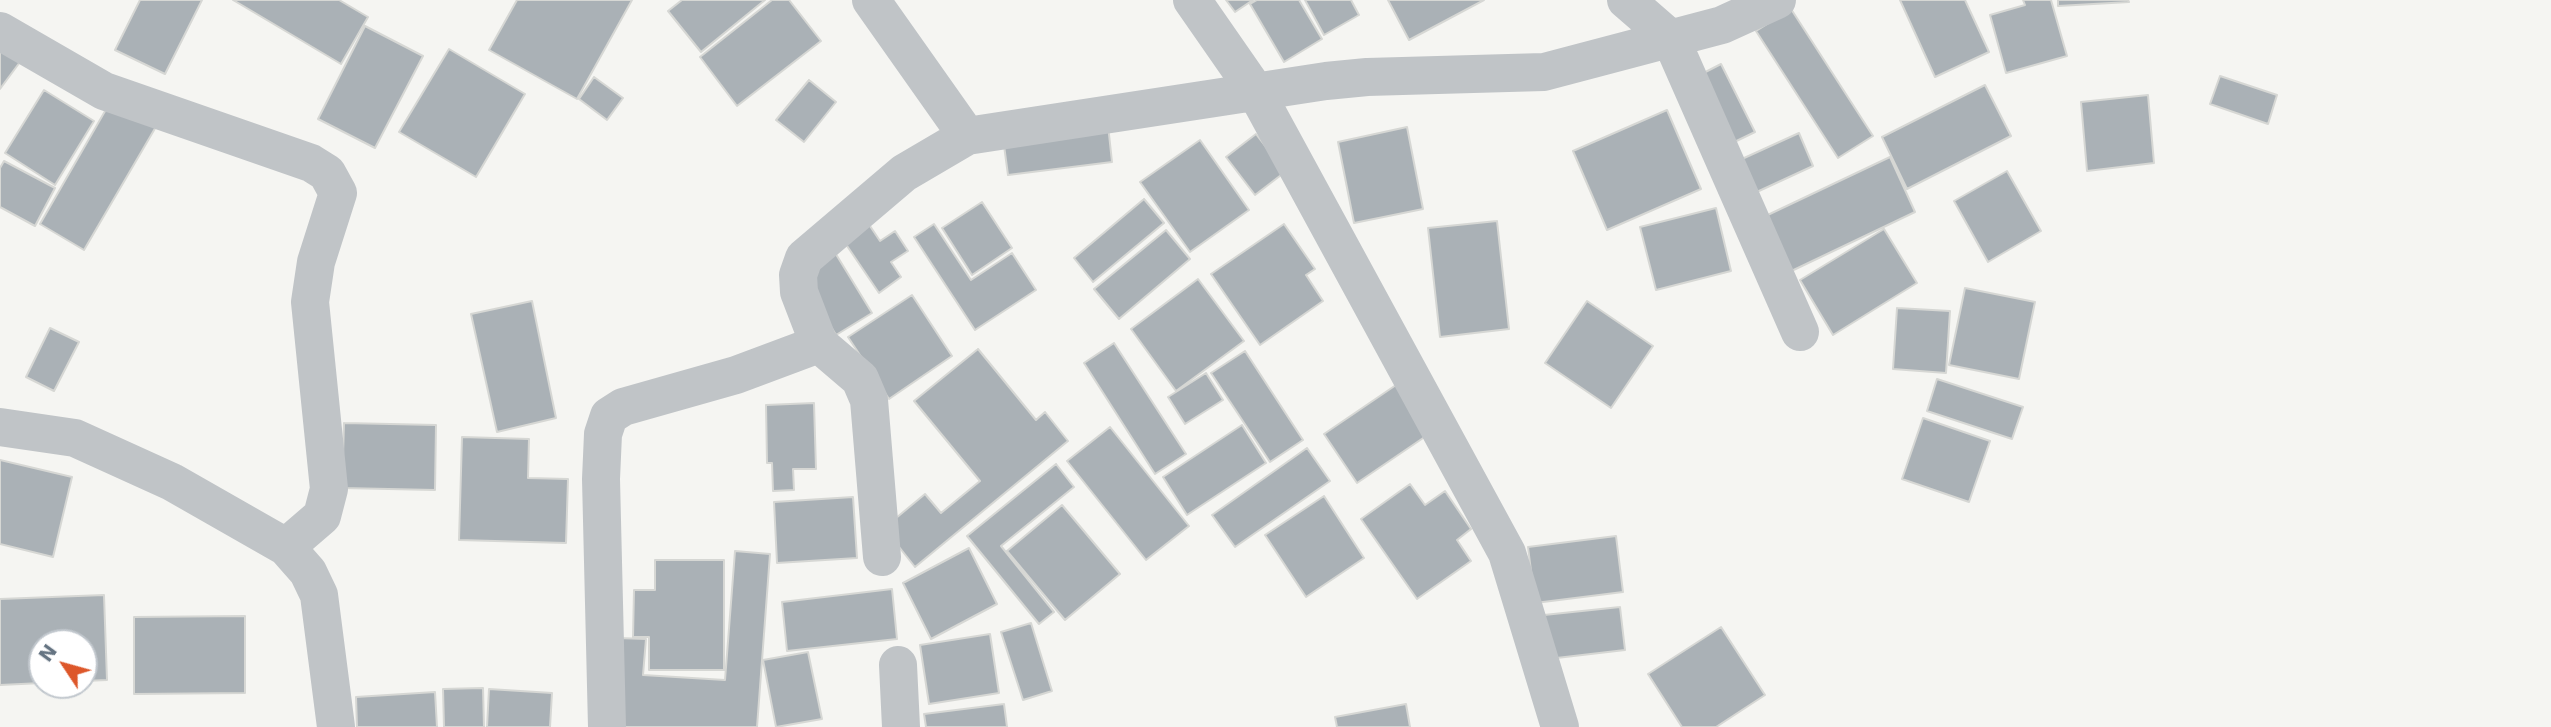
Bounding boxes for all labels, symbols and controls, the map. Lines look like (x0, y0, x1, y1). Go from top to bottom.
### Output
north arrow (28, 629, 98, 699)
text: N (34, 640, 61, 666)

